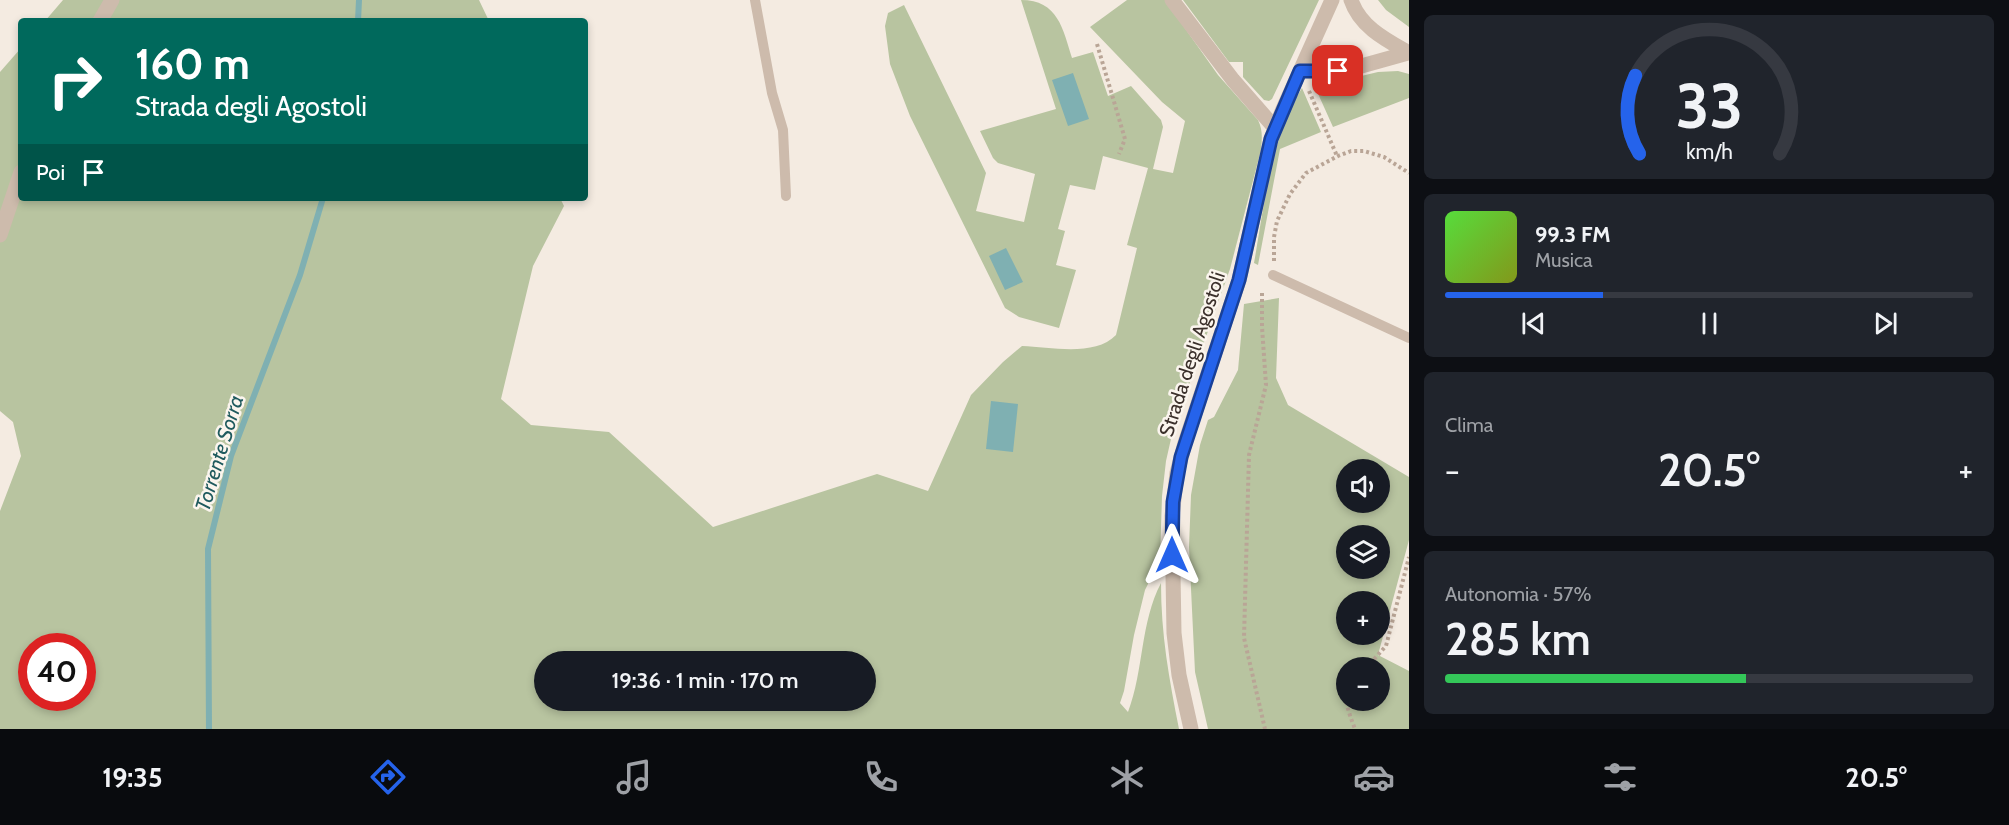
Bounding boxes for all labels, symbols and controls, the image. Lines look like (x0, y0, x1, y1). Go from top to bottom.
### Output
text: 160 m (135, 38, 250, 90)
icon: right (36, 42, 114, 120)
pin (1312, 45, 1363, 96)
icon: arrive (1321, 54, 1354, 87)
text: 33 (1675, 68, 1743, 144)
text: Strada degli Agostoli (135, 90, 367, 123)
text: km/h (1686, 138, 1732, 164)
icon: arrive (77, 156, 110, 189)
text: Poi (36, 159, 65, 186)
text: 99.3 FM (1535, 221, 1611, 248)
text: Musica (1535, 248, 1593, 272)
street label: Strada degli Agostoli (1154, 269, 1230, 439)
icon: previous (1517, 307, 1550, 340)
icon: pause (1693, 307, 1726, 340)
icon: next (1869, 307, 1902, 340)
water label: Torrente Sorra (190, 392, 248, 514)
text: Clima (1445, 413, 1493, 437)
text: 20.5° (1658, 443, 1760, 497)
text: − (1445, 450, 1460, 490)
text: + (1958, 450, 1973, 490)
map controls (1336, 459, 1390, 711)
button: sound (1336, 459, 1390, 513)
position arrow (1140, 523, 1204, 587)
button: layers (1336, 525, 1390, 579)
text: Autonomia · 57% (1445, 582, 1591, 606)
button: + (1336, 591, 1390, 645)
text: 285 km (1445, 612, 1591, 666)
speed limit sign: 40 (18, 633, 96, 711)
button: − (1336, 657, 1390, 711)
text: 19:36 · 1 min · 170 m (612, 667, 798, 694)
icon: directions (367, 756, 409, 798)
icon: music (613, 756, 655, 798)
icon: phone (860, 756, 902, 798)
icon: climate (1106, 756, 1148, 798)
icon: car (1353, 756, 1395, 798)
icon: filters (1599, 756, 1641, 798)
text: 19:35 (102, 761, 162, 794)
text: 20.5° (1845, 761, 1907, 794)

